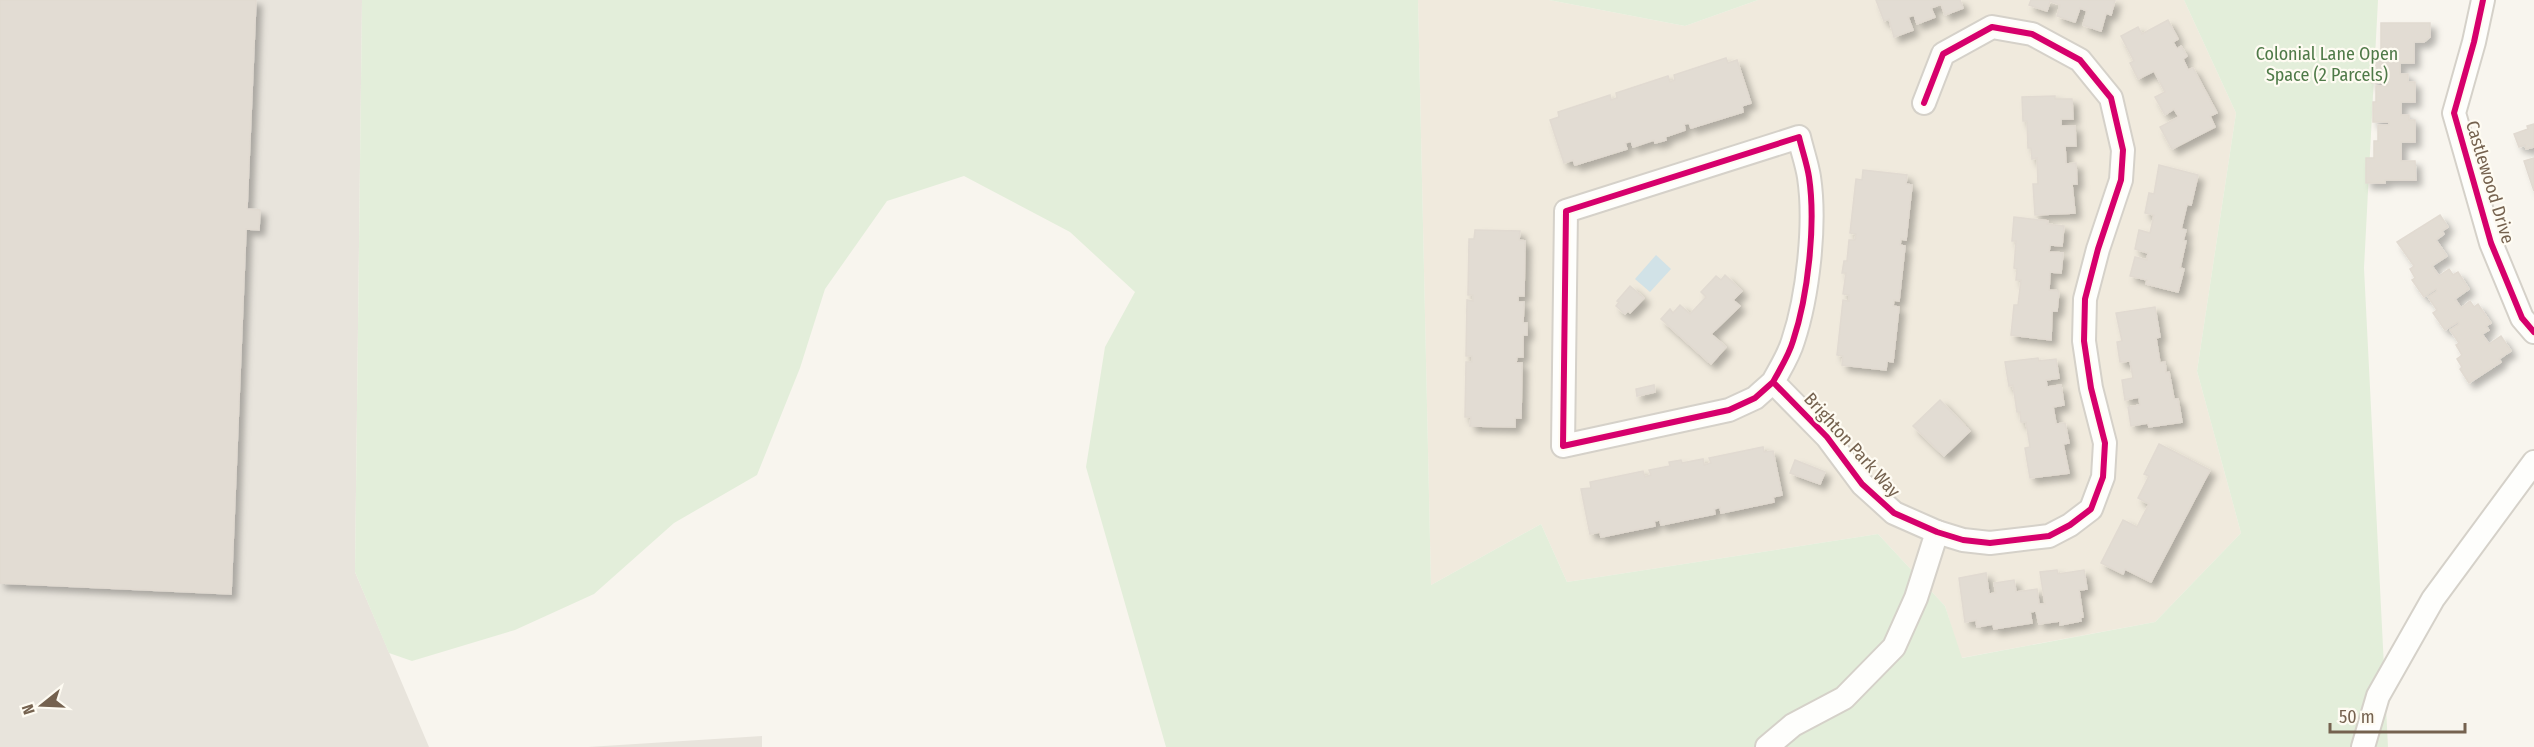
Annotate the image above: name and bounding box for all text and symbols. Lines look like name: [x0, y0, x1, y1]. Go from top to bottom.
park label: Colonial Lane Open Space (2 Parcels): [2256, 43, 2398, 86]
street label: Castlewood Drive: [2461, 118, 2519, 246]
street label: Brighton Park Way: [1799, 388, 1905, 502]
north arrow: [12, 675, 72, 735]
scale bar: [2330, 696, 2465, 734]
text: N: [18, 702, 39, 717]
text: 50 m: [2339, 706, 2375, 728]

